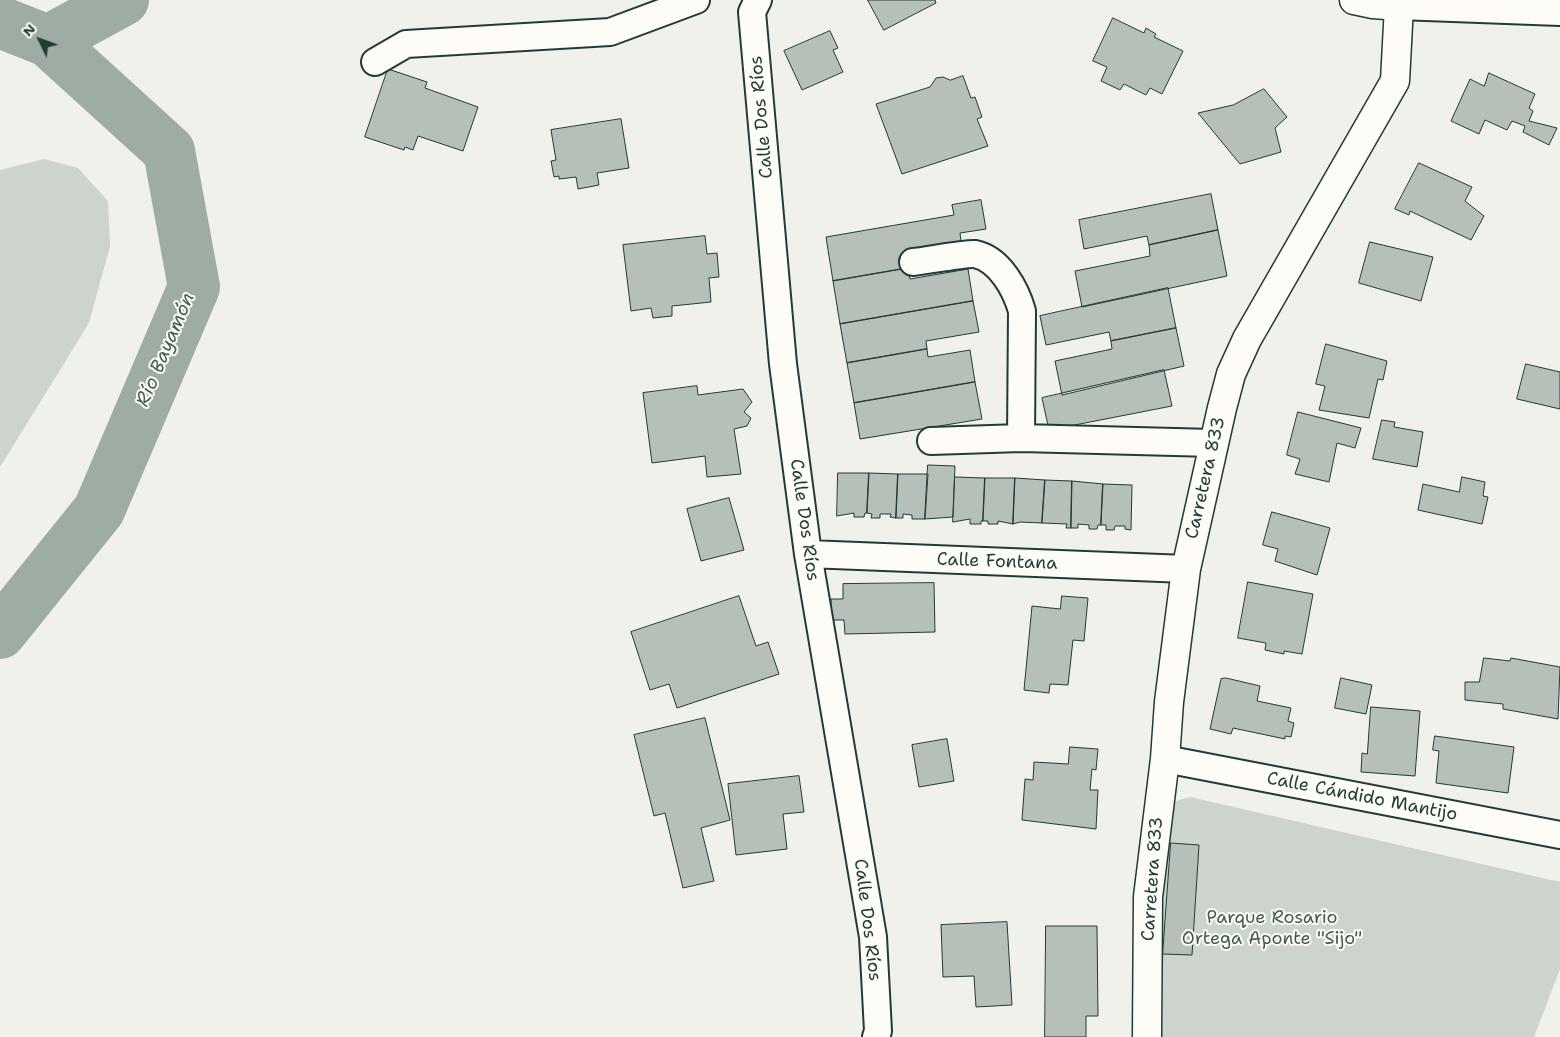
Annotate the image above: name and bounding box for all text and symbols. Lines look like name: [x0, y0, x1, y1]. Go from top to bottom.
north arrow: [15, 15, 65, 65]
text: N: [18, 20, 39, 40]
street label: Calle Dos Ríos: [746, 55, 778, 179]
water label: Río Bayamón: [132, 290, 200, 410]
street label: Carretera 833: [1181, 415, 1231, 541]
street label: Calle Dos Ríos: [785, 458, 823, 582]
street label: Calle Fontana: [936, 549, 1058, 575]
street label: Calle Cándido Mantijo: [1265, 768, 1459, 826]
street label: Carretera 833: [1138, 816, 1168, 942]
street label: Calle Dos Ríos: [849, 858, 885, 982]
park label: Parque Rosario Ortega Aponte "Sijo": [1182, 907, 1362, 950]

